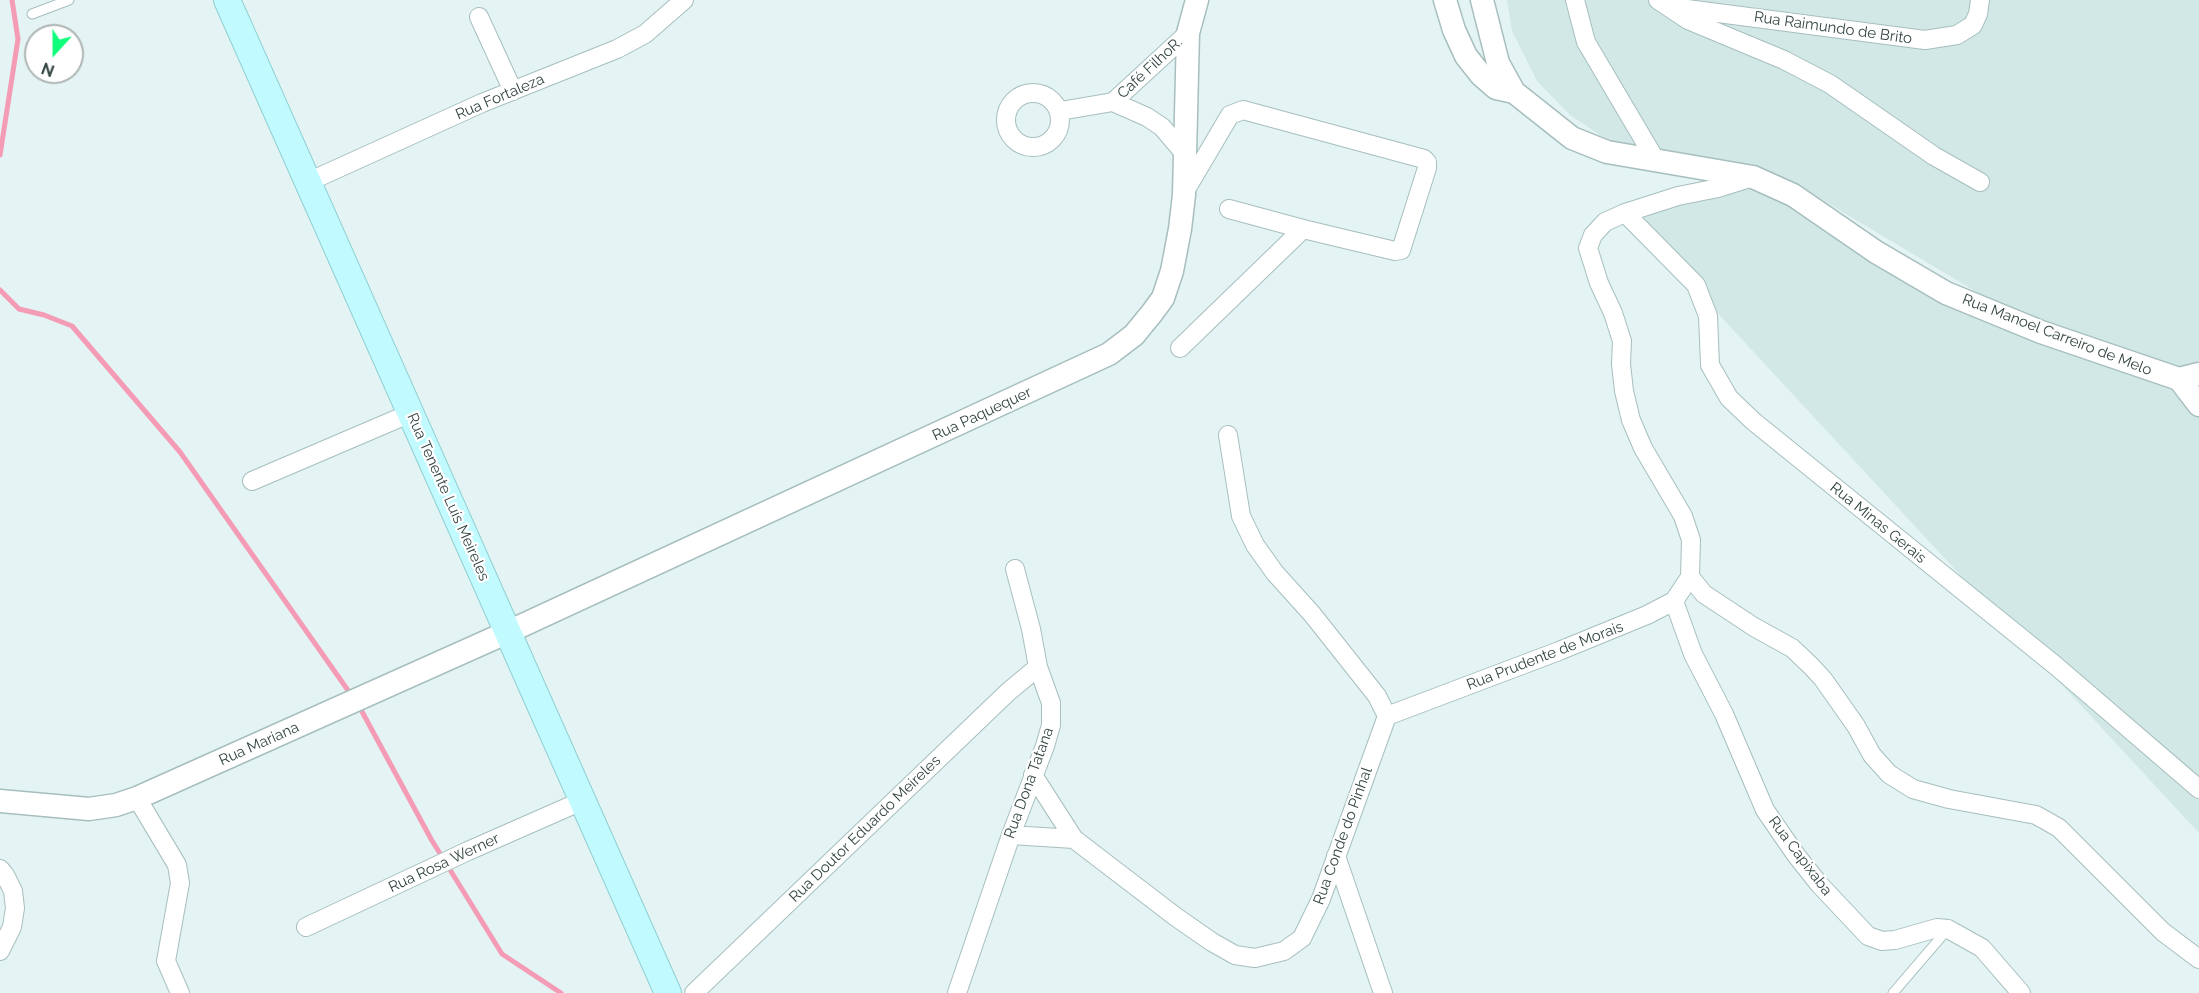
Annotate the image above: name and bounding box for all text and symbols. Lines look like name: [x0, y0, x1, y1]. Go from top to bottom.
street label: Rua Raimundo de Brito: [1753, 8, 1913, 48]
north arrow: [24, 24, 84, 84]
street label: Café FilhoR.: [1114, 33, 1186, 103]
text: N: [39, 58, 57, 80]
street label: Rua Fortaleza: [453, 70, 547, 124]
street label: Rua Manoel Carreiro de Melo: [1960, 290, 2154, 380]
street label: Rua Paquequer: [930, 383, 1034, 445]
street label: Rua Tenente Luís Meireles: [403, 410, 493, 584]
street label: Rua Minas Gerais: [1826, 479, 1930, 567]
street label: Rua Prudente de Morais: [1464, 618, 1626, 694]
street label: Rua Mariana: [216, 718, 302, 770]
street label: Rua Dona Tatana: [1001, 725, 1057, 841]
street label: Rua Doutor Eduardo Meireles: [786, 752, 944, 906]
street label: Rua Conde do Pinhal: [1310, 765, 1376, 907]
street label: Rua Capixaba: [1764, 813, 1836, 899]
street label: Rua Rosa Werner: [386, 830, 502, 896]

